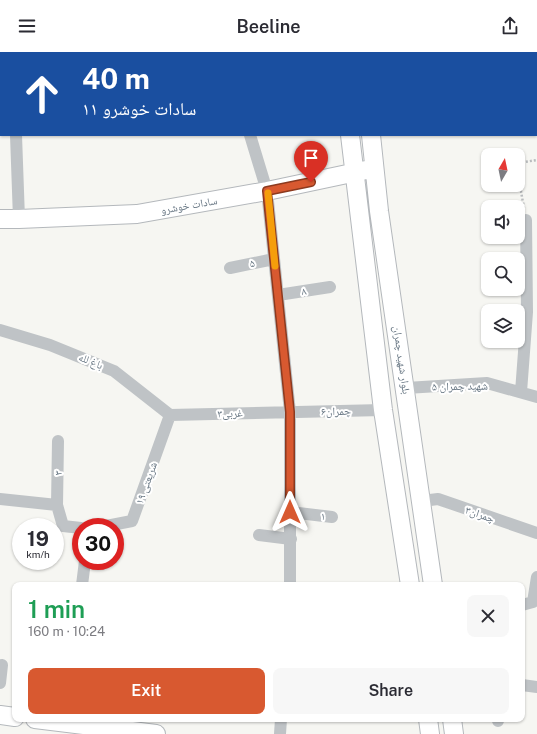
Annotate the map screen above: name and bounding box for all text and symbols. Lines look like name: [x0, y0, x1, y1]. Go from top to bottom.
icon: menu: [16, 15, 38, 37]
icon: share: [499, 15, 521, 37]
text: Beeline: [236, 16, 301, 37]
text: 40 m: [82, 62, 150, 95]
icon: ahead: [16, 68, 68, 120]
text: سادات خوشرو ۱۱: [82, 98, 196, 119]
pin: [294, 141, 328, 182]
icon: arrive: [300, 147, 322, 169]
north arrow: [481, 148, 525, 192]
map controls: [481, 148, 525, 348]
street label: سادات خوشرو: [160, 194, 218, 216]
button: sound: [481, 200, 525, 244]
button: search: [481, 252, 525, 296]
street label: ۵: [248, 257, 256, 269]
street label: ۸: [301, 285, 307, 297]
button: layers: [481, 304, 525, 348]
street label: بلوار شهید چمران: [390, 325, 413, 395]
street label: باغ لله: [77, 351, 105, 372]
street label: شهید چمران ۵: [432, 380, 488, 393]
street label: چمران۶: [321, 405, 351, 418]
street label: غربی۳: [217, 407, 243, 420]
street label: شریعتی ۱۹: [133, 460, 160, 506]
street label: ۳: [52, 470, 64, 476]
position arrow: [269, 491, 311, 533]
street label: چمران۳: [464, 503, 496, 526]
street label: ۱: [320, 510, 326, 522]
speed limit sign: 30: [72, 518, 124, 570]
text: 19: [27, 527, 49, 551]
text: km/h: [26, 548, 50, 560]
text: 1 min: [28, 595, 85, 623]
button: close: [467, 595, 509, 637]
text: 160 m · 10:24: [28, 624, 105, 639]
button: Exit: [28, 668, 265, 714]
button: Share: [273, 668, 509, 714]

